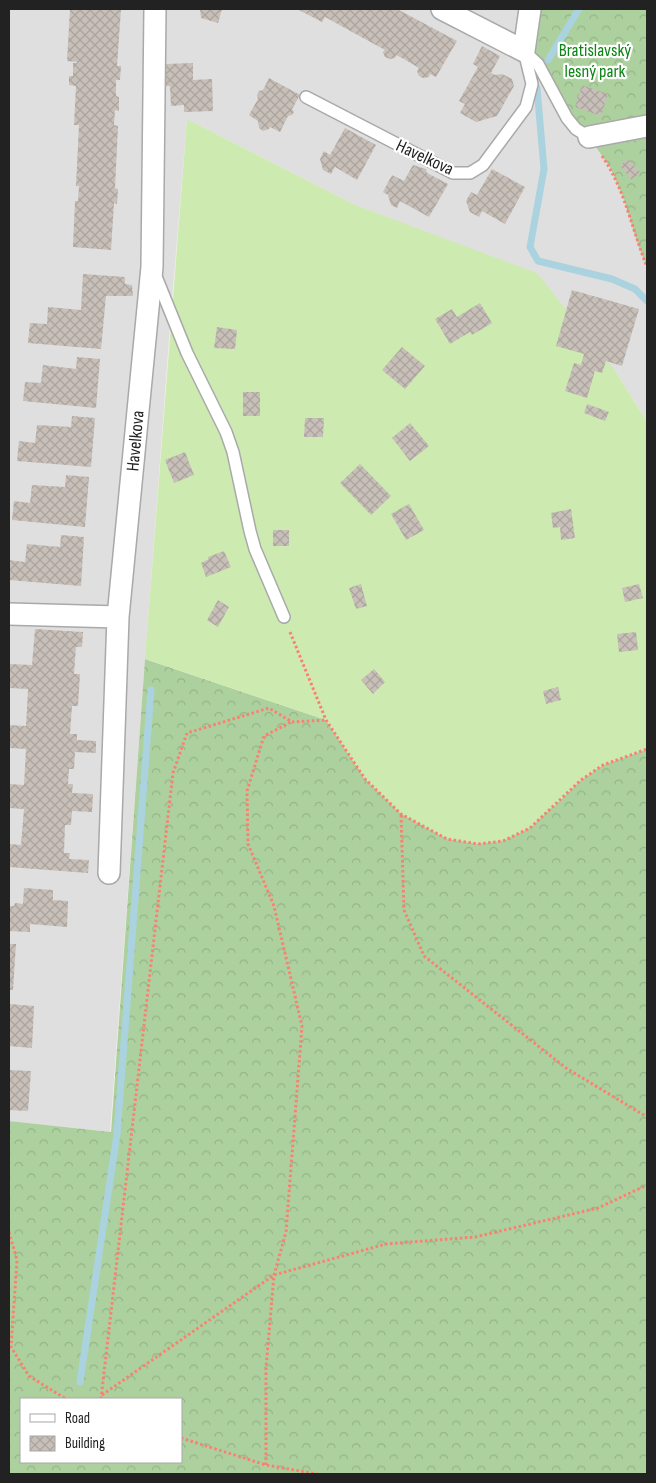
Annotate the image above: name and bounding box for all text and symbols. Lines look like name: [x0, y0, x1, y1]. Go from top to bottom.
park label: Bratislavský lesný park: [559, 40, 631, 82]
street label: Havelkova: [393, 135, 457, 180]
street label: Havelkova: [122, 410, 149, 472]
legend: [20, 1398, 182, 1463]
text: Road: [65, 1409, 90, 1428]
text: Building: [65, 1434, 105, 1453]

